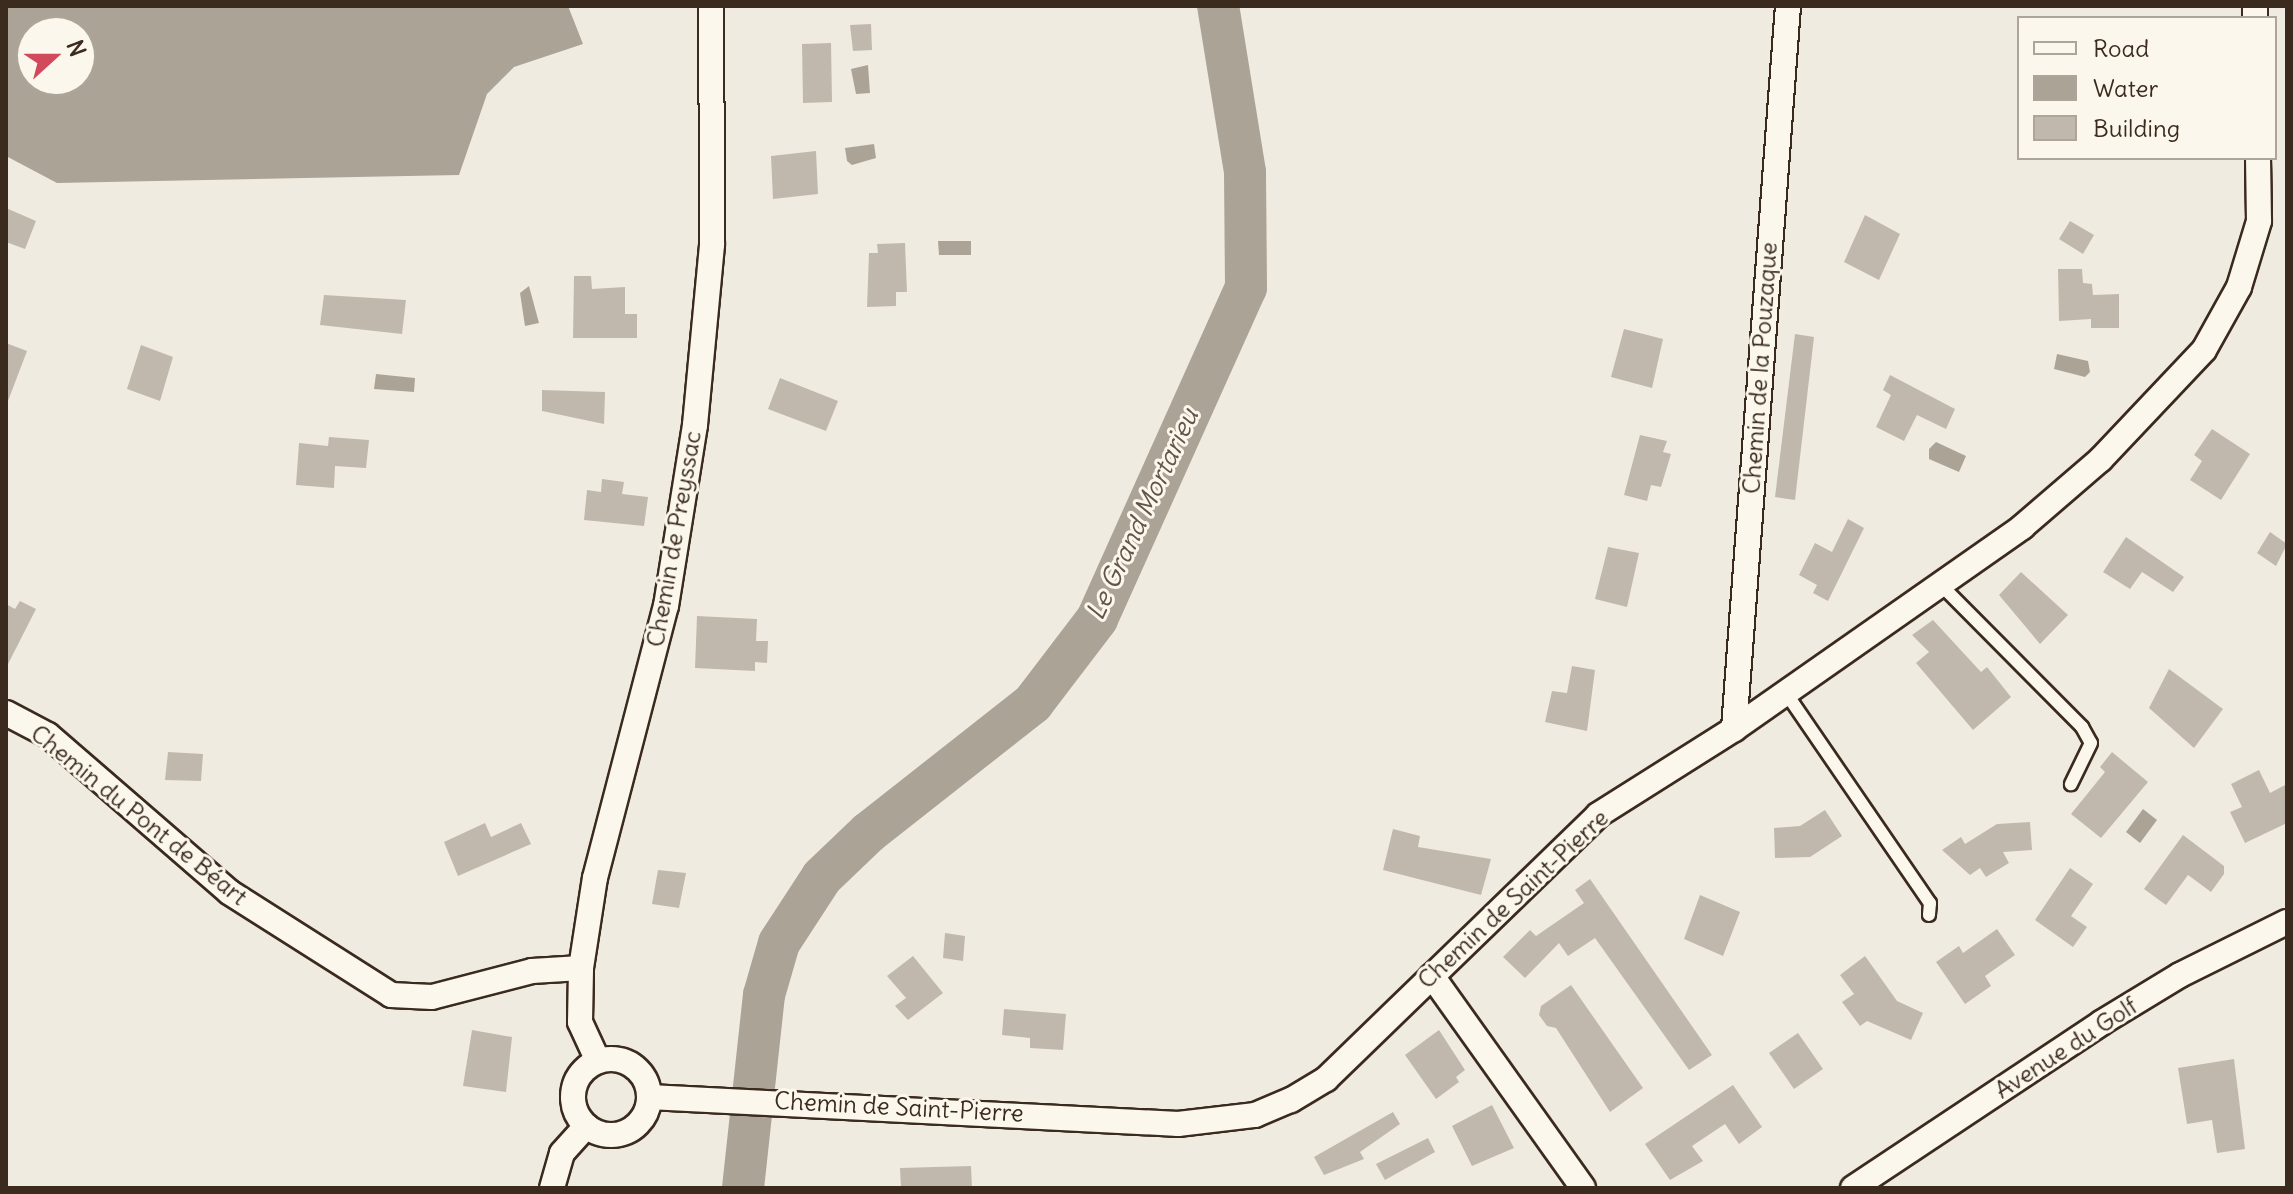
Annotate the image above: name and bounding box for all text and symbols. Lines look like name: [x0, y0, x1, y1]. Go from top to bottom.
north arrow: [16, 16, 96, 96]
legend: [2017, 16, 2277, 160]
text: Road: [2093, 33, 2149, 63]
text: N: [61, 36, 92, 60]
text: Water: [2093, 73, 2158, 103]
text: Building: [2093, 113, 2180, 143]
street label: Chemin de la Pouzaque: [1737, 241, 1783, 495]
water label: Le Grand Mortarieu: [1079, 403, 1205, 625]
street label: Chemin de Preyssac: [641, 429, 707, 649]
street label: Chemin du Pont de Béart: [25, 719, 253, 911]
street label: Chemin de Saint-Pierre: [1412, 803, 1614, 995]
street label: Avenue du Golf: [1989, 991, 2143, 1105]
street label: Chemin de Saint-Pierre: [774, 1086, 1024, 1128]

